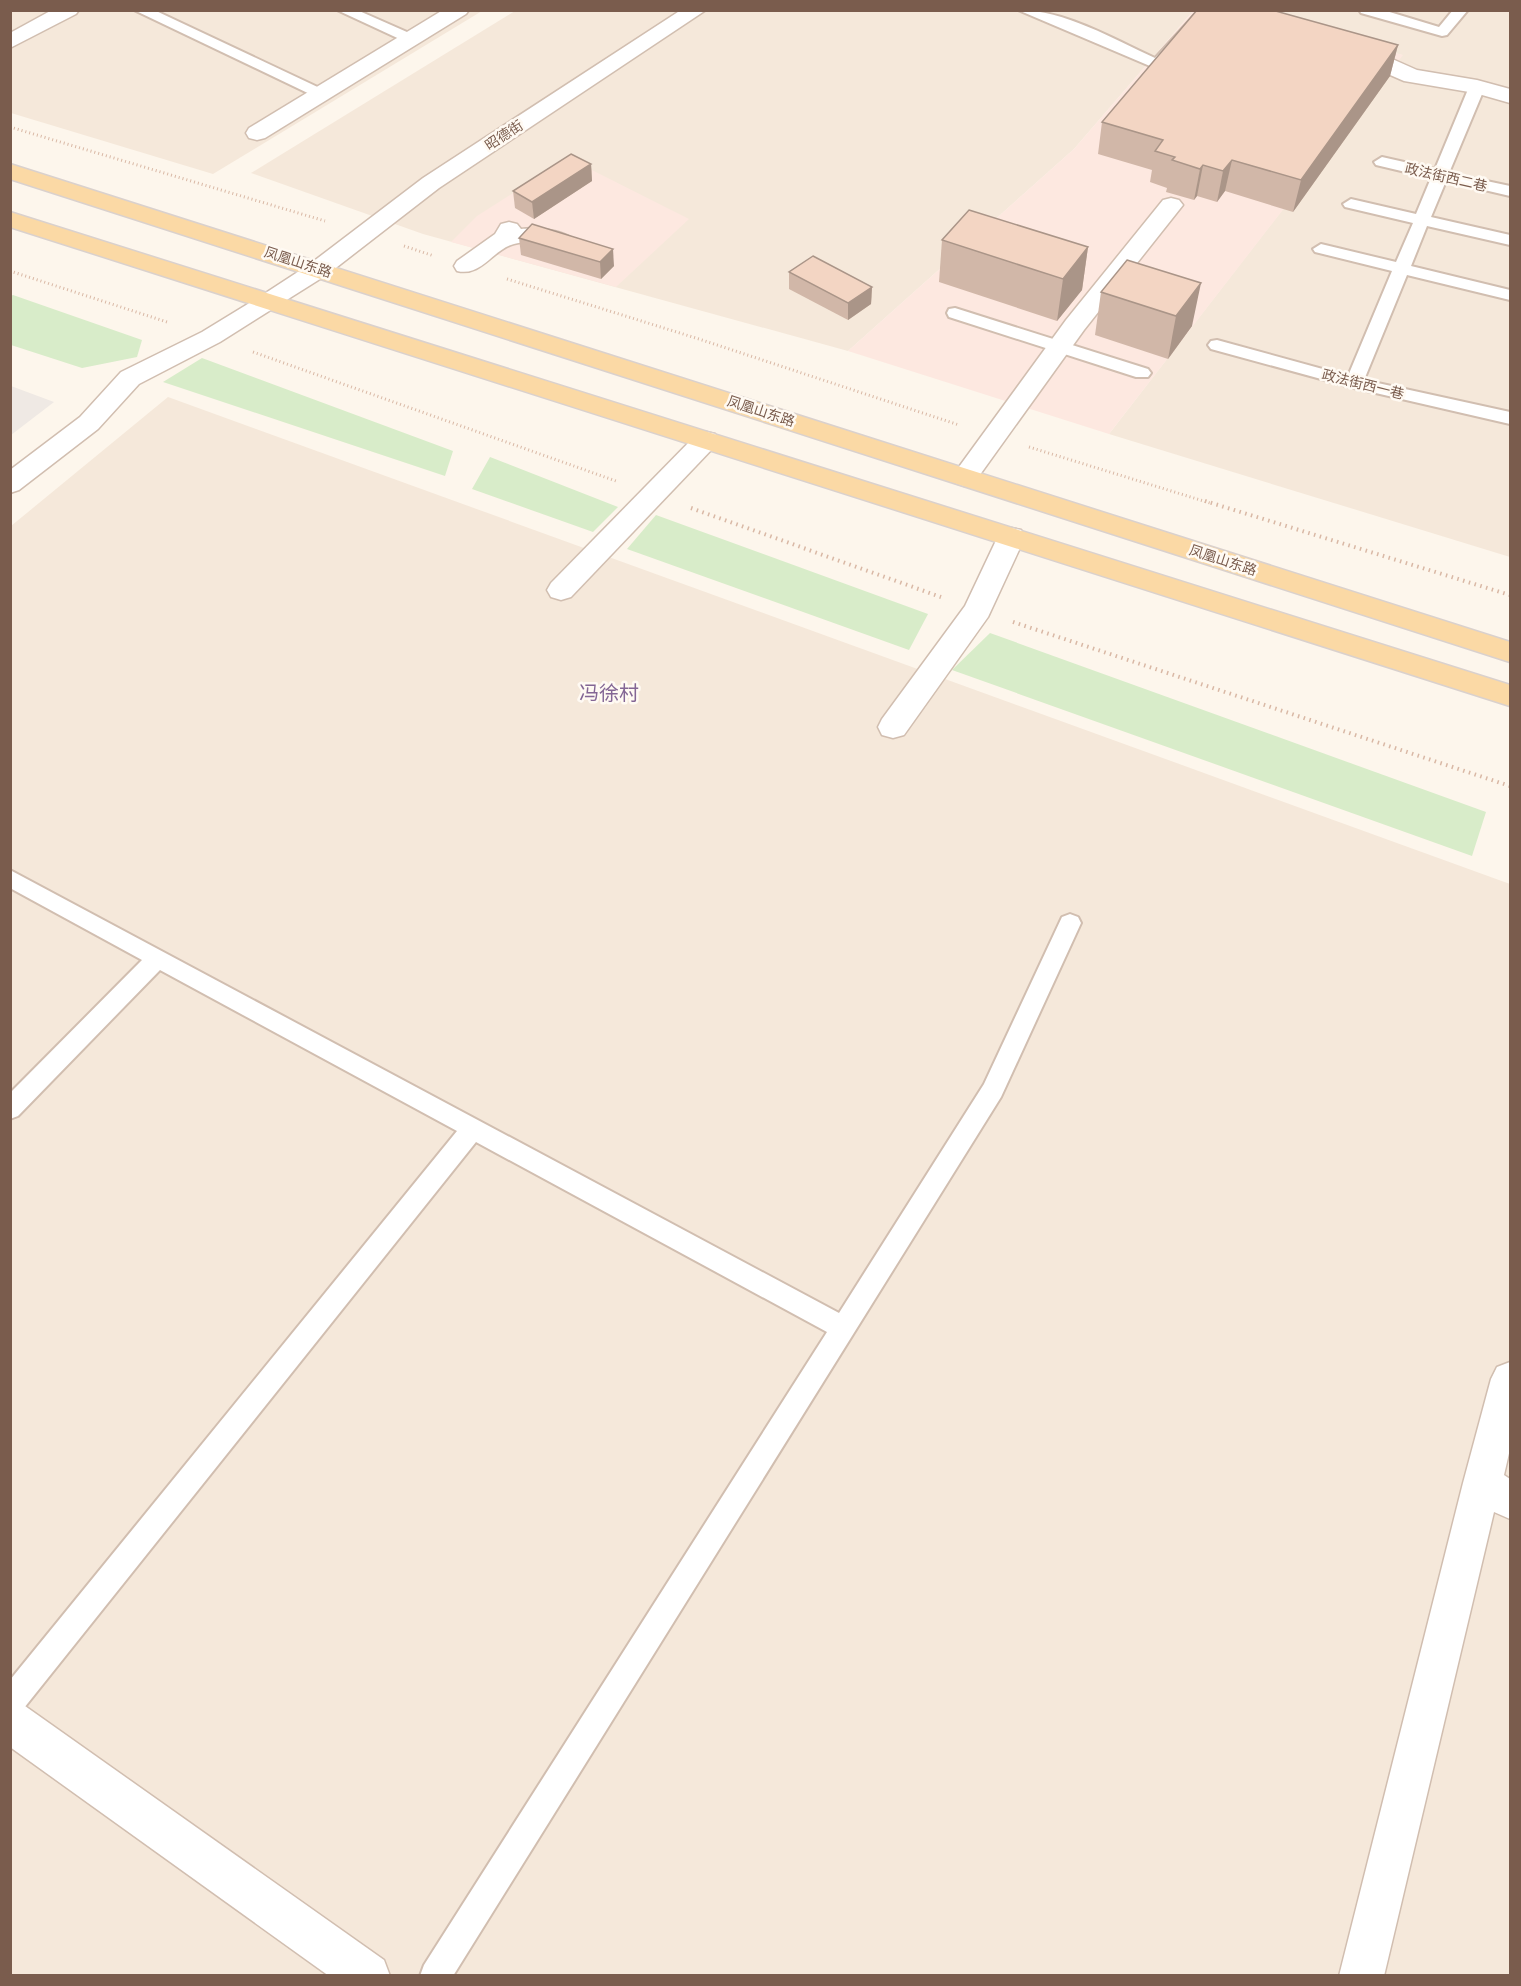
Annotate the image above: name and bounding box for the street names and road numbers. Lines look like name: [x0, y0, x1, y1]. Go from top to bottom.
street label: 昭德街: [481, 116, 527, 155]
street label: 政法街西二巷: [1403, 159, 1489, 196]
street label: 凤凰山东路: [262, 243, 334, 282]
street label: 政法街西一巷: [1320, 365, 1406, 404]
street label: 凤凰山东路: [725, 392, 797, 431]
street label: 凤凰山东路: [1187, 541, 1259, 580]

